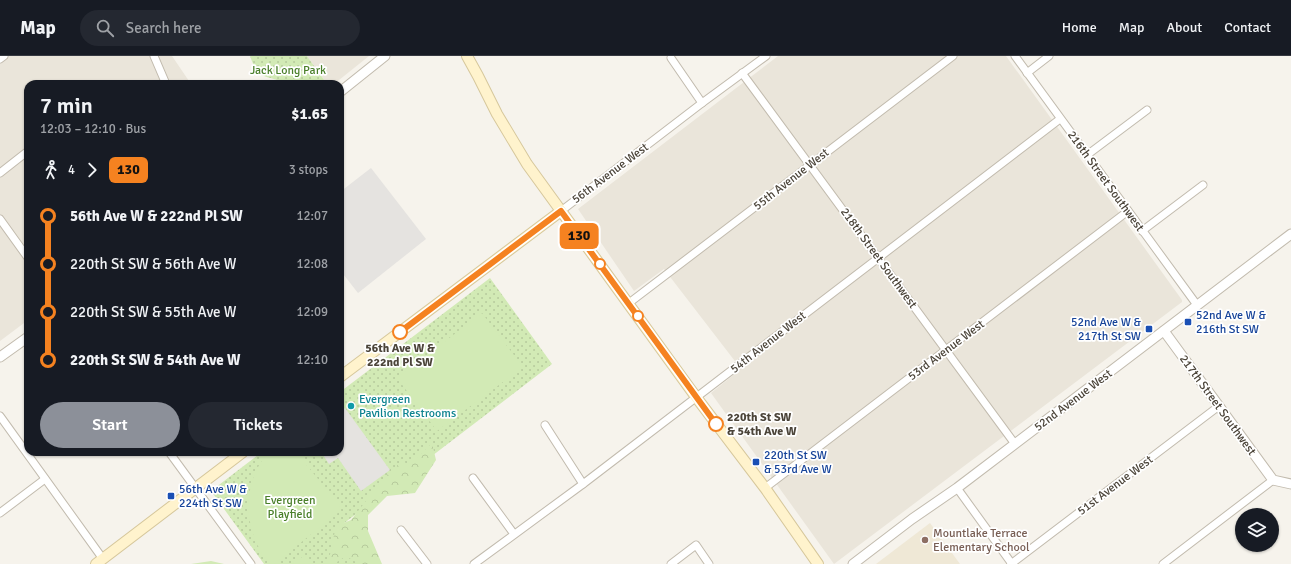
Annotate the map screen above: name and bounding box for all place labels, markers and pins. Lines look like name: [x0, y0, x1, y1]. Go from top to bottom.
unlabelled marker: [594, 258, 606, 270]
place label: 52nd Ave W & 216th St SW: [1196, 308, 1266, 337]
unlabelled marker: [632, 310, 644, 322]
place label: 52nd Ave W & 217th St SW: [1071, 315, 1142, 344]
marker: 52nd Ave W & 216th St SW: [1183, 317, 1193, 327]
marker: 56th Ave W & 222nd Pl SW: [392, 324, 408, 340]
marker: 52nd Ave W & 217th St SW: [1144, 324, 1154, 334]
place label: 56th Ave W & 222nd Pl SW: [365, 341, 435, 370]
place label: Evergreen Pavilion Restrooms: [359, 392, 456, 421]
marker: Evergreen Pavilion Restrooms: [346, 401, 356, 411]
place label: 220th St SW & 54th Ave W: [727, 410, 797, 439]
marker: 220th St SW & 54th Ave W: [708, 416, 724, 432]
place label: 220th St SW & 53rd Ave W: [764, 448, 832, 477]
marker: 220th St SW & 53rd Ave W: [751, 457, 761, 467]
place label: 56th Ave W & 224th St SW: [179, 482, 247, 511]
marker: 56th Ave W & 224th St SW: [166, 491, 176, 501]
place label: Mountlake Terrace Elementary School: [933, 526, 1030, 555]
marker: Mountlake Terrace Elementary School: [920, 535, 930, 545]

